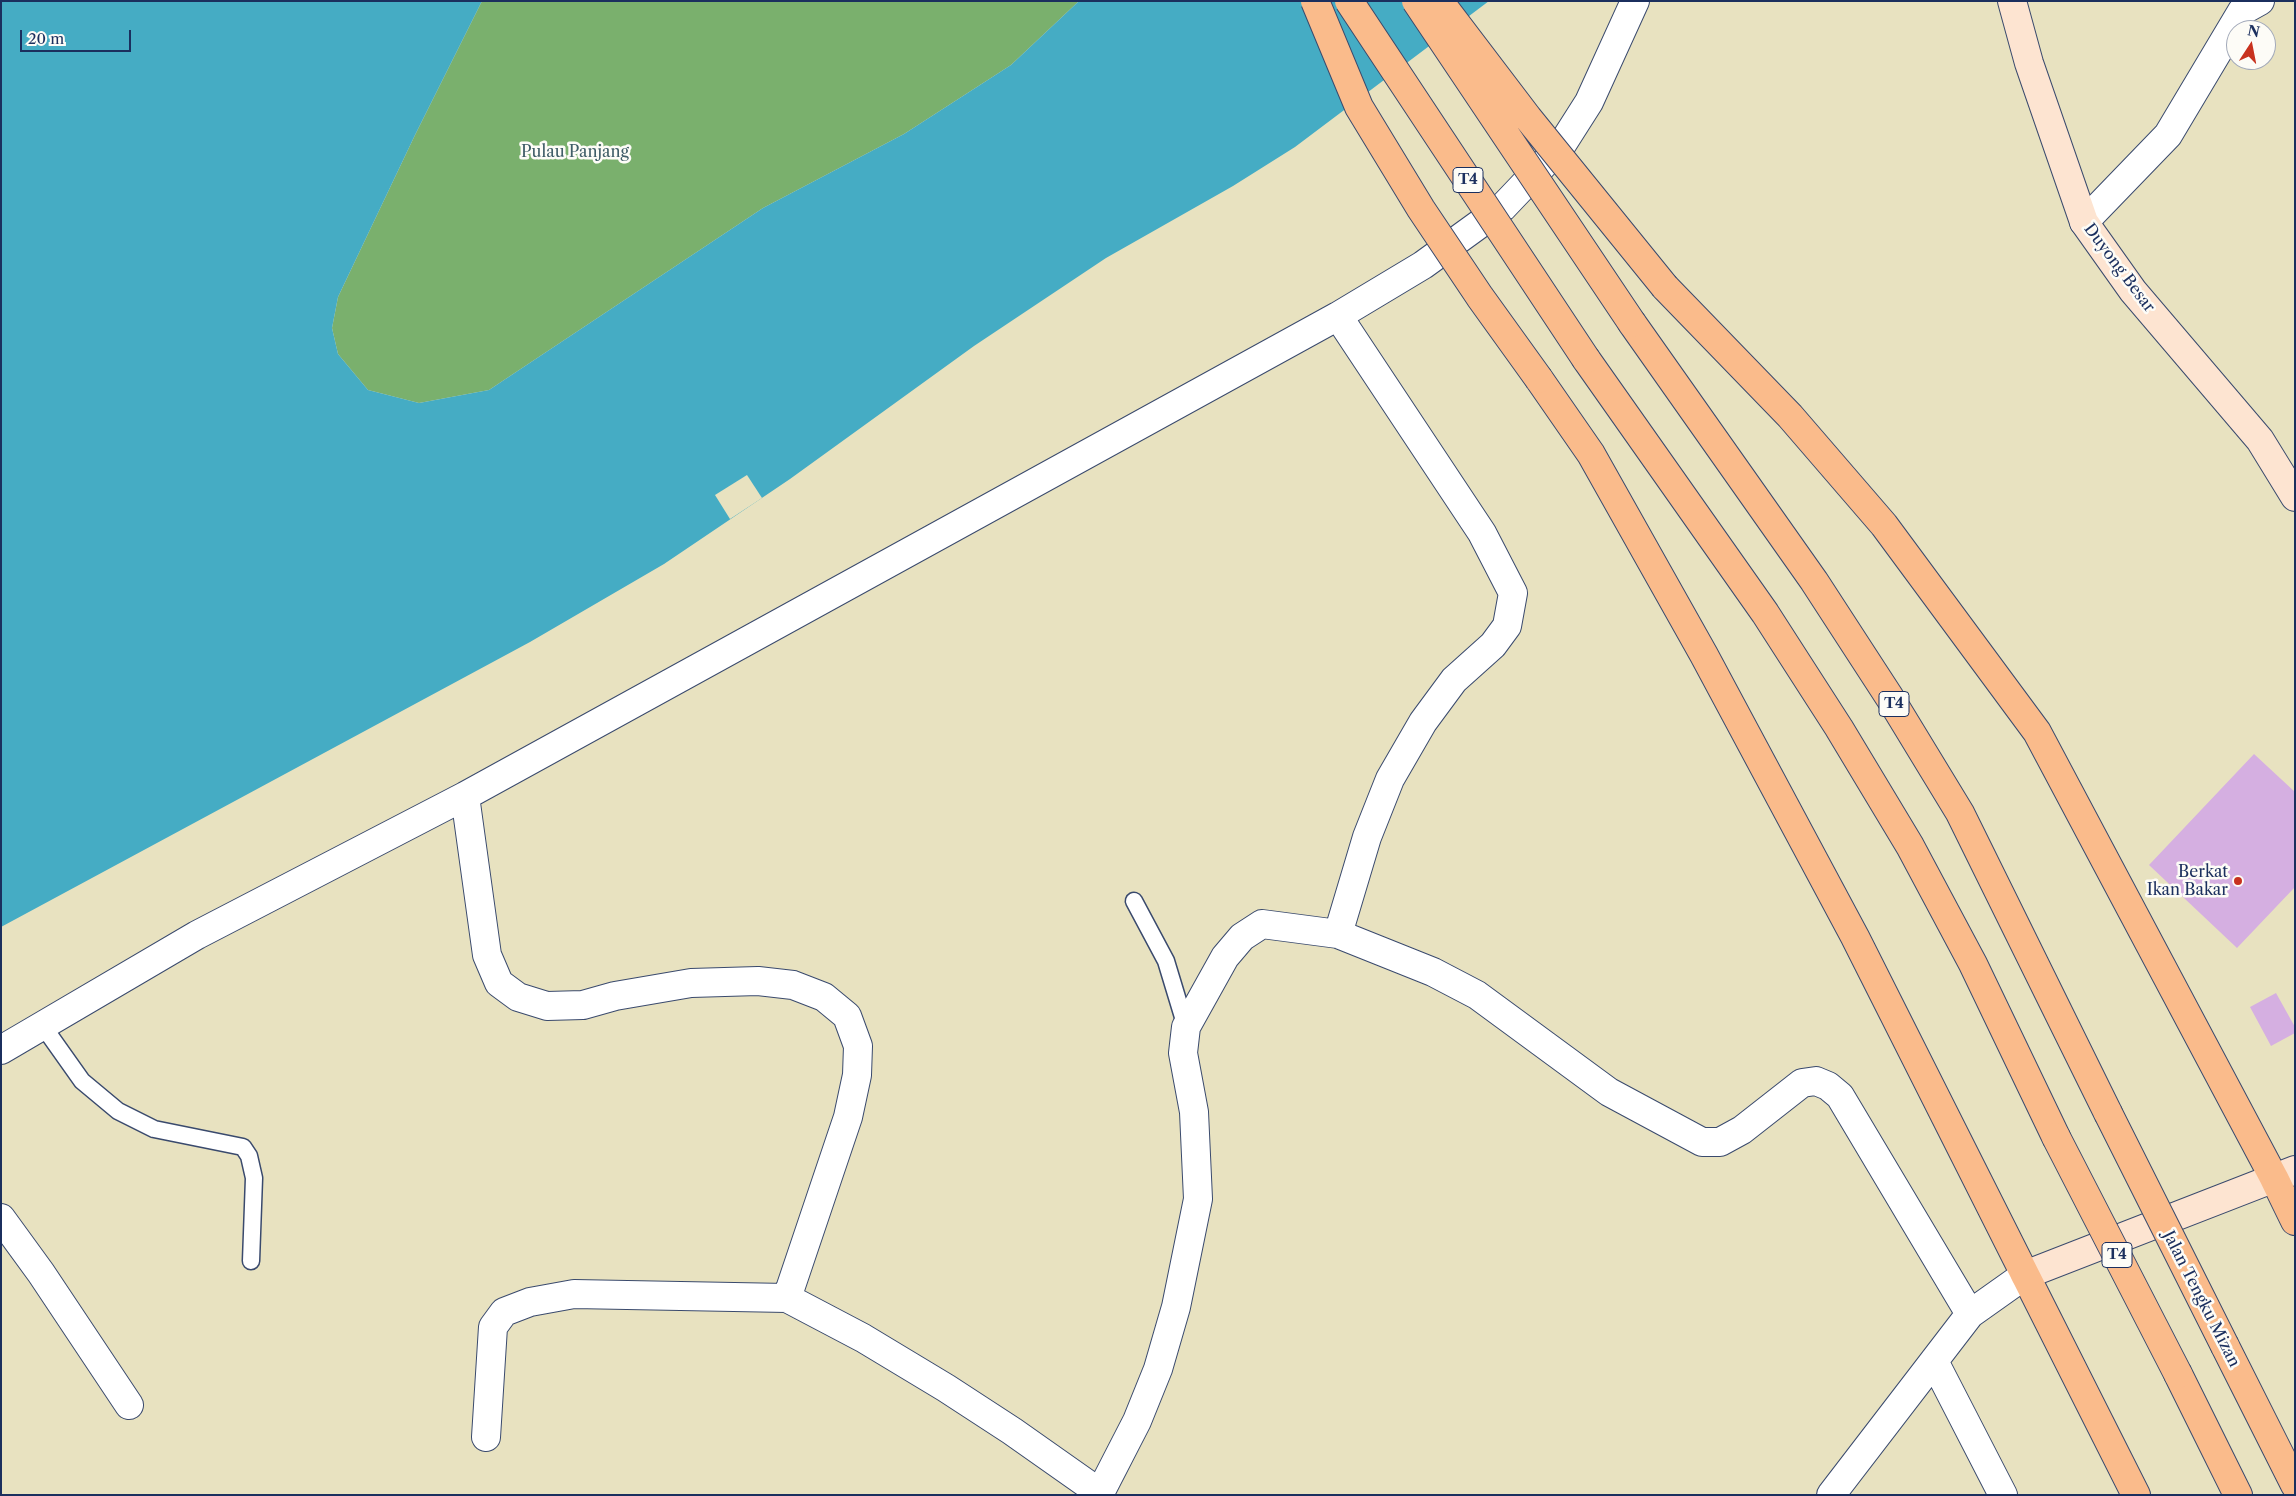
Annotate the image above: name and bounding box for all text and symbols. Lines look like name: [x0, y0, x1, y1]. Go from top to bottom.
scale bar: [22, 20, 134, 52]
north arrow: [2226, 20, 2276, 70]
text: N: [2246, 21, 2261, 41]
text: 20 m: [28, 29, 64, 48]
park label: Pulau Panjang: [521, 142, 629, 162]
road number: T4: [1453, 168, 1483, 192]
street label: Duyong Besar: [2079, 220, 2159, 316]
road number: T4: [1879, 692, 1909, 716]
place label: Berkat Ikan Bakar: [2147, 862, 2228, 900]
marker: Berkat Ikan Bakar: [2232, 875, 2244, 887]
street label: Jalan Tengku Mizan: [2158, 1228, 2244, 1370]
road number: T4: [2102, 1242, 2132, 1268]

